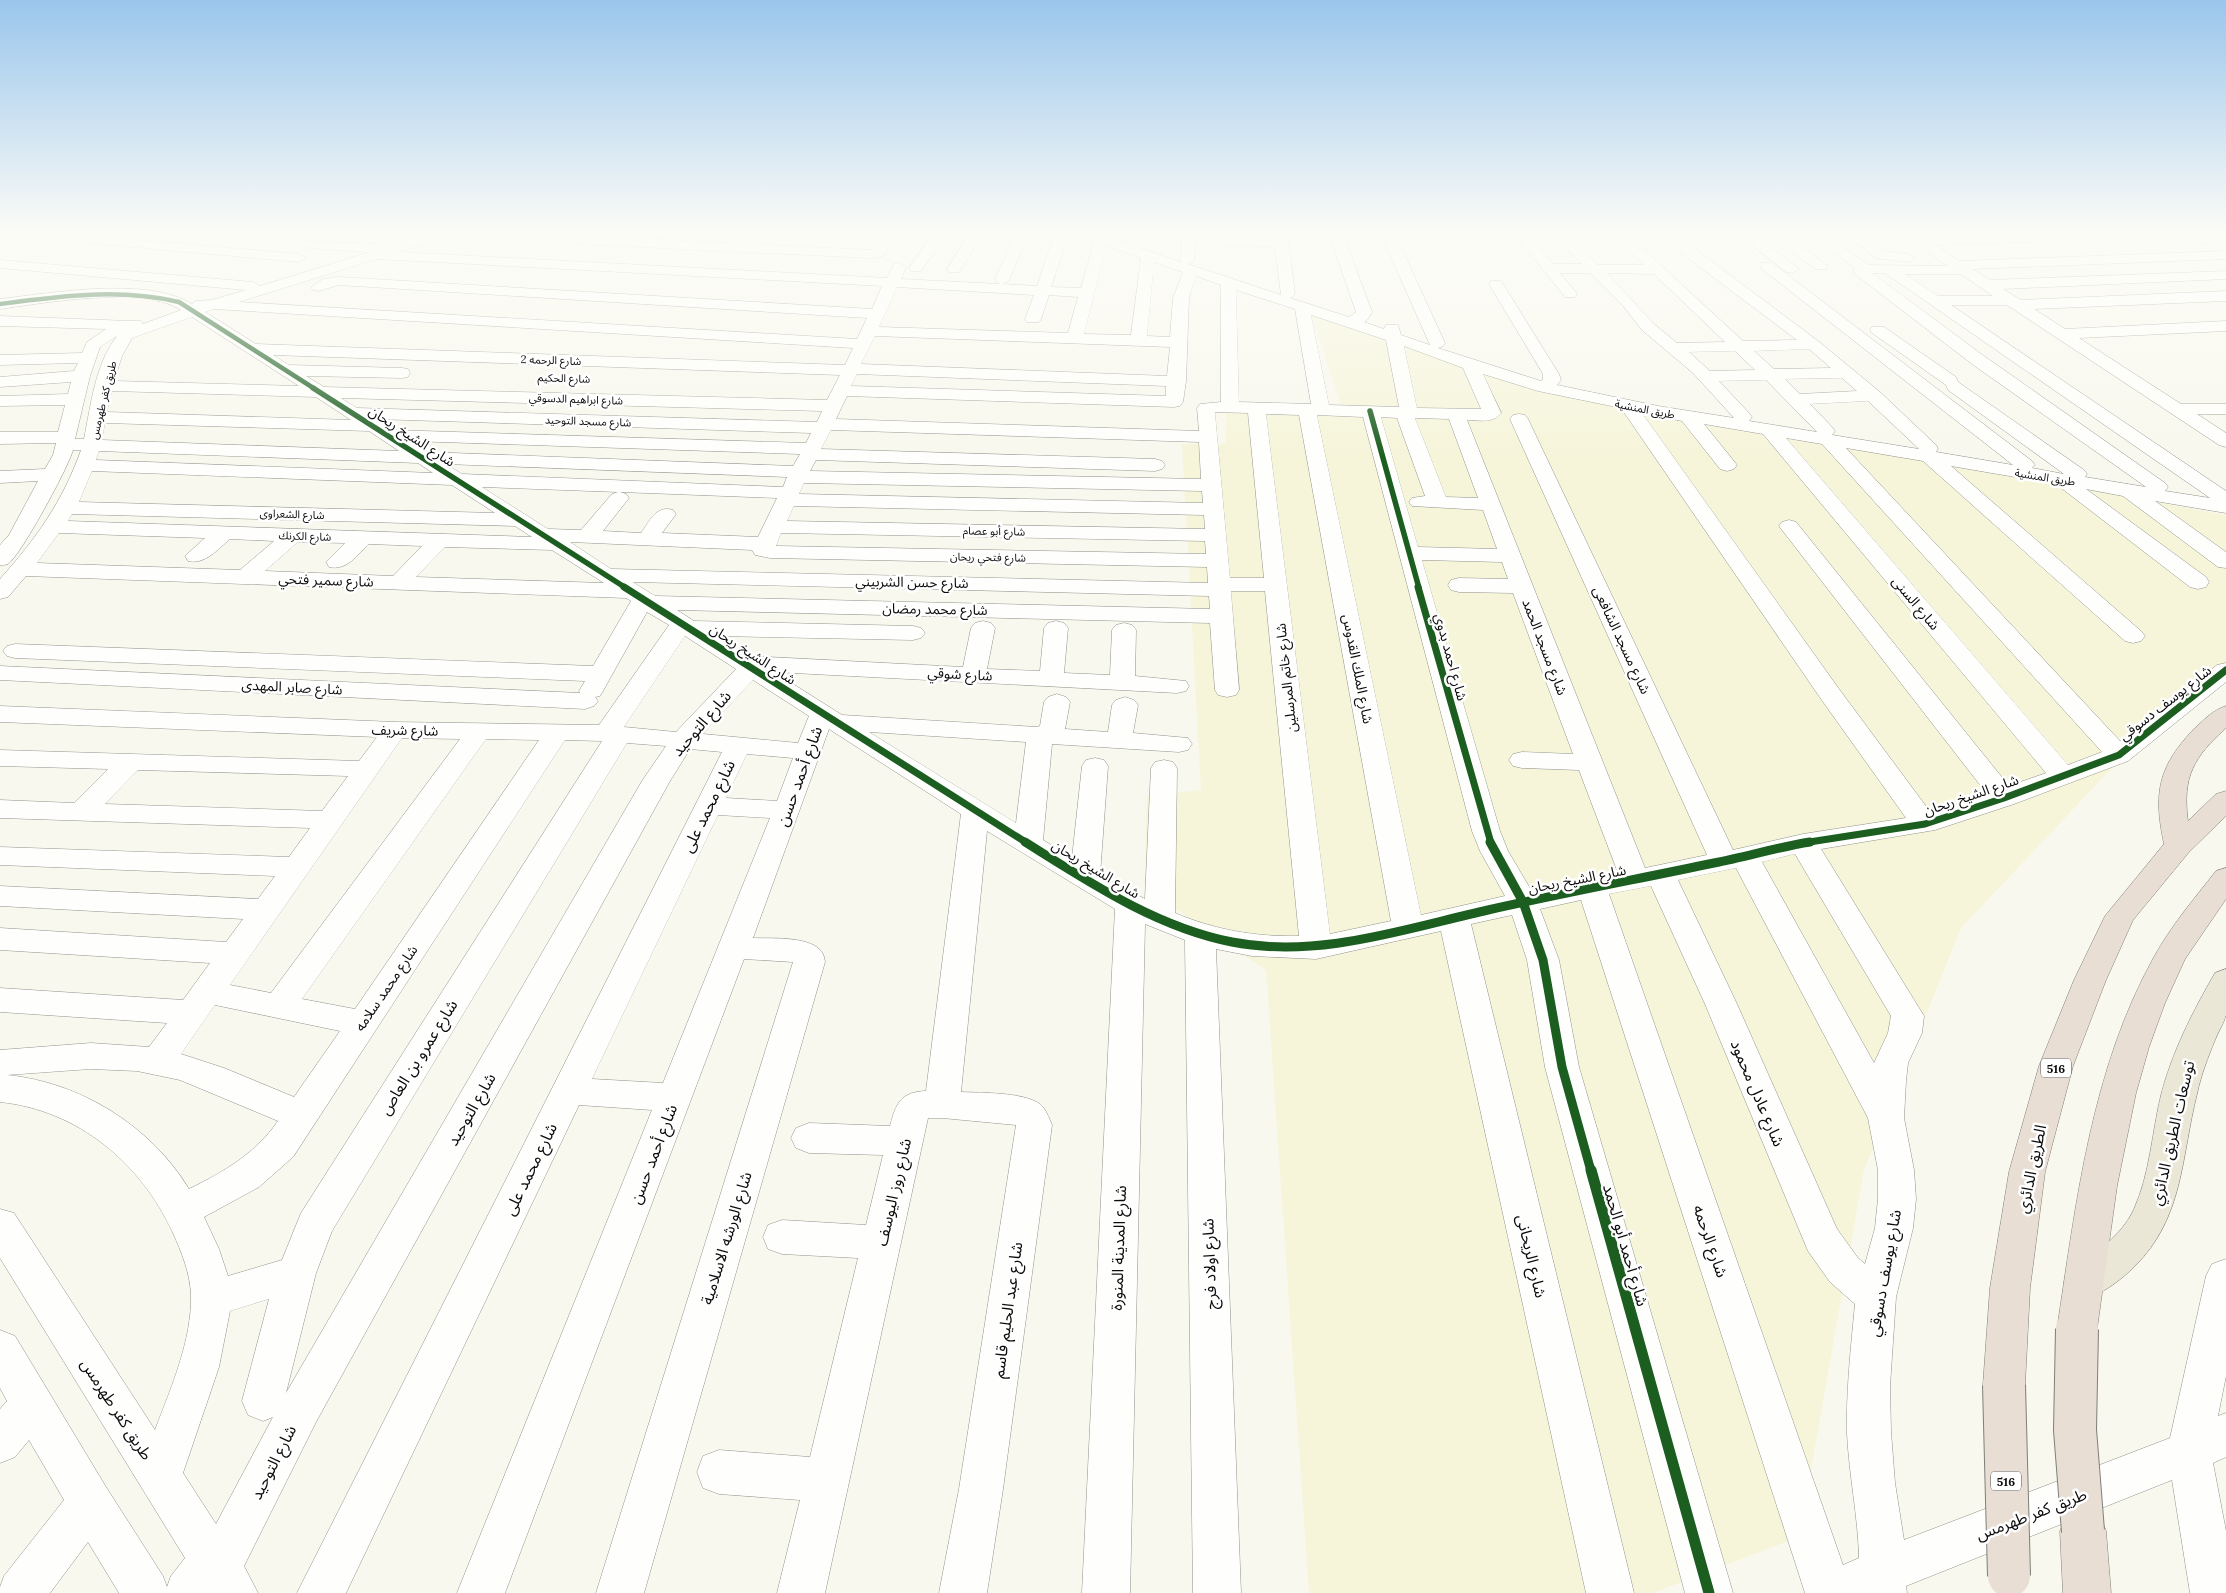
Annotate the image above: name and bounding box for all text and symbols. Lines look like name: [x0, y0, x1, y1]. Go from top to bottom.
street label: شارع الرحمه 2: [520, 352, 582, 369]
street label: طريق كفر طهرمس: [86, 359, 120, 441]
street label: شارع الحكيم: [537, 370, 591, 388]
street label: شارع ابراهيم الدسوقي: [529, 390, 624, 410]
street label: طريق المنشية: [1614, 396, 1676, 422]
street label: شارع الشيخ ريحان: [364, 401, 459, 472]
street label: شارع مسجد التوحيد: [545, 412, 632, 431]
street label: طريق المنشية: [2014, 465, 2076, 489]
street label: شارع الشعراوى: [259, 506, 325, 523]
street label: شارع أبو عصام: [963, 523, 1026, 540]
street label: شارع الكرنك: [278, 528, 332, 545]
street label: شارع فتحي ريحان: [950, 549, 1027, 567]
street label: شارع سمير فتحي: [278, 569, 374, 593]
street label: شارع حسن الشربيني: [855, 572, 969, 594]
street label: شارع السنى: [1887, 572, 1944, 635]
street label: شارع مسجد الشافعى: [1587, 583, 1655, 698]
street label: شارع مسجد الحمد: [1517, 596, 1572, 698]
street label: شارع محمد رمضان: [882, 599, 988, 621]
street label: شارع احمد بدوي: [1429, 611, 1471, 703]
street label: شارع الملك القدوس: [1337, 613, 1377, 726]
street label: شارع الشيخ ريحان: [705, 619, 800, 690]
street label: شارع خاتم المرسلين: [1271, 622, 1303, 734]
street label: شارع يوسف دسوقي: [2115, 661, 2216, 747]
street label: شارع شوقي: [927, 663, 993, 687]
street label: شارع صابر المهدى: [241, 675, 343, 701]
street label: شارع التوحيد: [667, 686, 737, 762]
street label: شارع شريف: [371, 720, 438, 742]
street label: شارع أحمد حسن: [772, 723, 829, 830]
street label: شارع محمد على: [677, 756, 742, 857]
street label: شارع الشيخ ريحان: [1921, 770, 2022, 822]
street label: شارع الشيخ ريحان: [1048, 836, 1143, 904]
street label: شارع الشيخ ريحان: [1527, 861, 1628, 899]
street label: شارع محمد سلامه: [351, 942, 423, 1036]
street label: شارع عمرو بن العاص: [374, 996, 464, 1120]
street label: شارع عادل محمود: [1724, 1037, 1789, 1151]
road number: 516: [2041, 1058, 2071, 1078]
street label: توسعات الطريق الدائري: [2146, 1058, 2201, 1208]
street label: شارع التوحيد: [442, 1069, 502, 1150]
street label: شارع أحمد حسن: [625, 1101, 684, 1208]
street label: شارع محمد على: [499, 1119, 564, 1220]
street label: الطريق الدائري: [2012, 1123, 2053, 1216]
street label: شارع روز اليوسف: [871, 1136, 918, 1249]
street label: شارع الورشه الاسلامية: [696, 1169, 759, 1308]
street label: شارع أحمد أبو الحمد: [1596, 1182, 1653, 1309]
street label: شارع المدينة المنورة: [1106, 1185, 1133, 1311]
street label: شارع الرحمه: [1686, 1202, 1733, 1281]
street label: شارع يوسف دسوقي: [1863, 1208, 1908, 1339]
street label: شارع الريحانى: [1510, 1212, 1551, 1300]
street label: شارع اولاد فرج: [1197, 1218, 1224, 1310]
street label: شارع عبد الحليم قاسم: [988, 1241, 1029, 1380]
street label: طريق كفر طهرمس: [76, 1354, 157, 1464]
street label: شارع التوحيد: [246, 1421, 303, 1504]
road number: 516: [1991, 1472, 2021, 1490]
street label: طريق كفر طهرمس: [1973, 1484, 2090, 1545]

